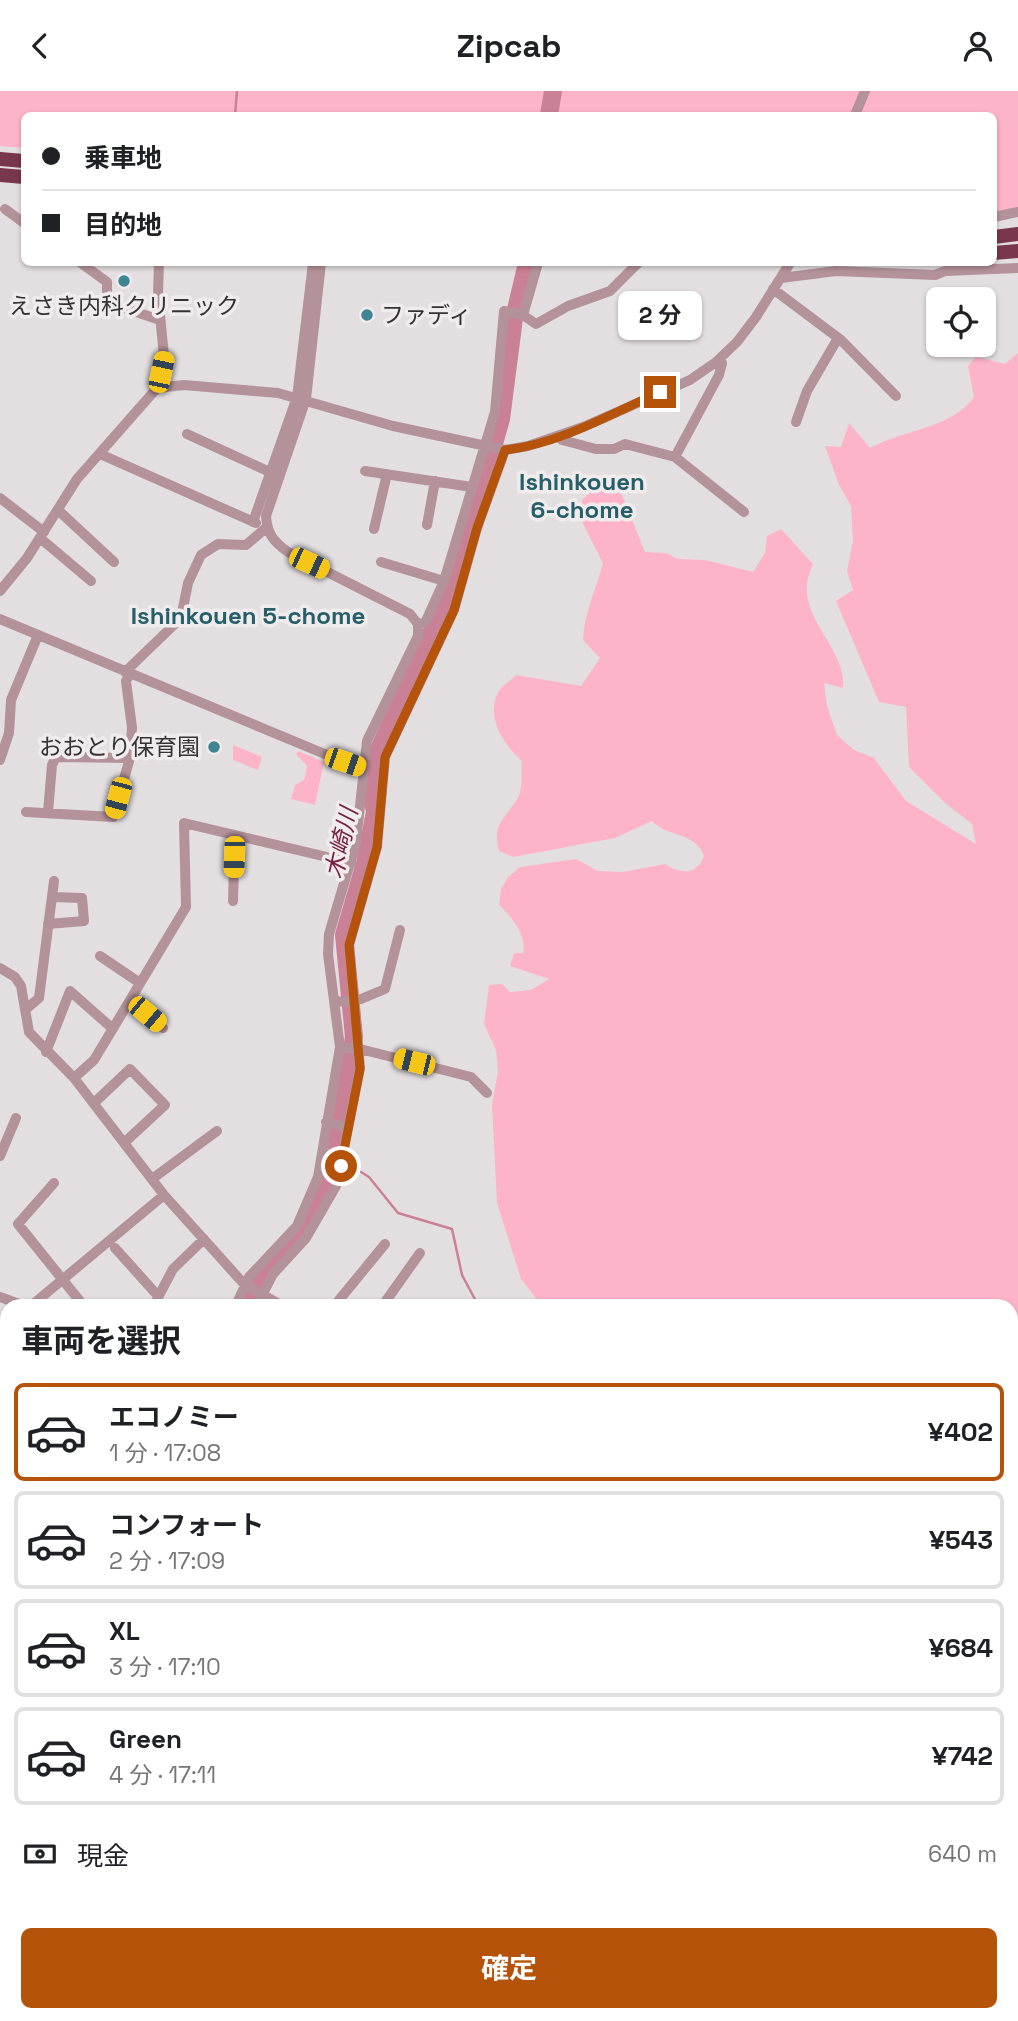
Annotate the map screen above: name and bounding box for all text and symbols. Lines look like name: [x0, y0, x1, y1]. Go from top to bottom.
text: Zipcab: [456, 26, 562, 66]
icon: back: [21, 27, 59, 65]
icon: person: [959, 27, 997, 65]
text: 乗車地: [84, 141, 162, 175]
text: 目的地: [84, 208, 162, 242]
marker: えさき内科クリニック: [116, 273, 132, 289]
map controls: [926, 287, 996, 357]
button: locate: [926, 287, 996, 357]
place label: えさき内科クリニック: [9, 291, 239, 321]
callout: 2 分: [618, 291, 702, 339]
place label: ファディ: [381, 300, 471, 330]
text: 2 分: [639, 300, 681, 330]
marker: ファディ: [359, 307, 375, 323]
car: [147, 349, 176, 395]
route end: [644, 376, 676, 408]
district label: Ishinkouen 6-chome: [519, 466, 645, 525]
car: [286, 545, 333, 581]
district label: Ishinkouen 5-chome: [131, 600, 365, 631]
place label: おおとり保育園: [39, 732, 200, 762]
marker: おおとり保育園: [206, 739, 222, 755]
car: [322, 745, 369, 779]
car: [103, 775, 134, 821]
water label: 木崎川: [318, 802, 365, 882]
car: [223, 836, 246, 878]
car: [125, 992, 170, 1036]
car: [392, 1047, 437, 1077]
route start: [325, 1150, 357, 1182]
text: 車両を選択: [21, 1321, 181, 1361]
text: エコノミー: [109, 1400, 239, 1434]
icon: car: [25, 1401, 88, 1464]
text: ¥402: [928, 1415, 993, 1449]
text: 1 分 · 17:08: [109, 1438, 221, 1468]
text: コンフォート: [109, 1508, 264, 1542]
icon: car: [25, 1509, 88, 1572]
text: ¥543: [929, 1523, 993, 1557]
text: 2 分 · 17:09: [109, 1546, 225, 1576]
text: XL: [109, 1614, 140, 1648]
icon: car: [25, 1617, 88, 1680]
text: ¥684: [929, 1631, 993, 1665]
text: 3 分 · 17:10: [109, 1652, 221, 1682]
text: Green: [109, 1722, 182, 1756]
icon: car: [25, 1725, 88, 1788]
text: ¥742: [932, 1739, 993, 1773]
text: 4 分 · 17:11: [109, 1760, 216, 1790]
icon: cash: [21, 1835, 59, 1873]
text: 現金: [77, 1839, 129, 1873]
text: 640 m: [928, 1839, 997, 1869]
button: 確定: [21, 1928, 997, 2008]

